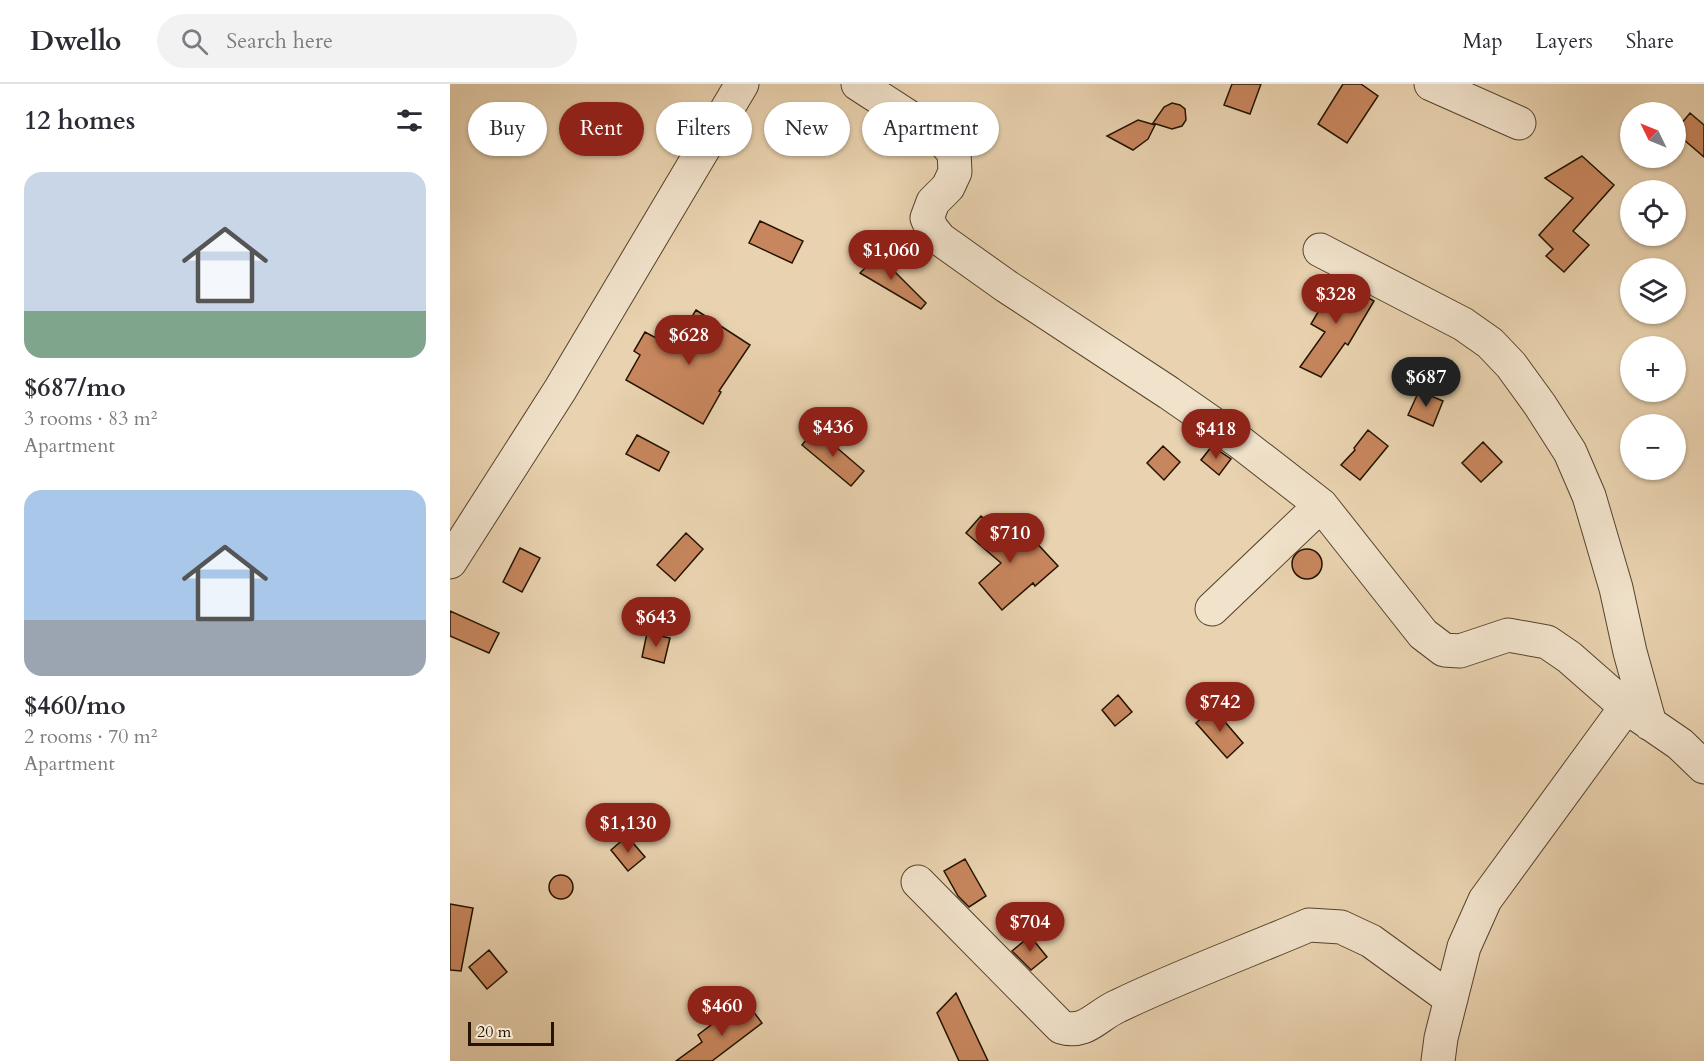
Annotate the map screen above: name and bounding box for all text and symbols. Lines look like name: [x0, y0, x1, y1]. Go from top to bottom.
search box: [157, 14, 577, 68]
text: Dwello: [30, 22, 121, 60]
icon: search: [178, 25, 211, 58]
text: Search here: [226, 26, 333, 56]
text: Map: [1463, 27, 1503, 56]
text: Layers: [1536, 27, 1593, 56]
text: Share: [1626, 27, 1674, 56]
chip: Buy: [468, 102, 547, 156]
chip: Rent: [559, 102, 644, 156]
chip: Filters: [656, 102, 752, 156]
chip: New: [764, 102, 850, 156]
chip: Apartment: [862, 102, 999, 156]
north arrow: [1620, 102, 1686, 168]
map controls: [1620, 102, 1686, 480]
text: 12 homes: [24, 103, 135, 138]
icon: filters: [393, 104, 426, 137]
button: locate: [1620, 180, 1686, 246]
icon: home: [171, 211, 279, 319]
pin: $1,060: [842, 230, 940, 281]
text: $1,060: [862, 236, 920, 263]
button: layers: [1620, 258, 1686, 324]
pin: $328: [1300, 274, 1372, 325]
text: $328: [1316, 280, 1356, 307]
pin: $628: [653, 315, 725, 366]
text: $628: [669, 321, 709, 348]
button: +: [1620, 336, 1686, 402]
pin: $687: [1390, 357, 1462, 408]
text: $687: [1406, 363, 1446, 390]
text: $687/mo: [24, 370, 126, 405]
text: 3 rooms · 83 m²: [24, 405, 157, 432]
pin: $436: [797, 407, 869, 458]
pin: $418: [1180, 409, 1252, 460]
text: $436: [813, 413, 853, 440]
button: −: [1620, 414, 1686, 480]
text: $418: [1196, 415, 1236, 442]
text: Apartment: [24, 432, 115, 459]
pin: $710: [974, 513, 1046, 564]
text: $710: [990, 519, 1030, 546]
icon: home: [171, 529, 279, 637]
pin: $643: [620, 597, 692, 648]
text: $643: [636, 603, 676, 630]
pin: $742: [1184, 682, 1256, 733]
text: $460/mo: [24, 688, 126, 723]
text: $742: [1200, 688, 1240, 715]
text: 2 rooms · 70 m²: [24, 723, 157, 750]
text: Apartment: [24, 750, 115, 777]
pin: $1,130: [579, 803, 677, 854]
text: $1,130: [599, 809, 657, 836]
pin: $704: [994, 902, 1066, 953]
text: $704: [1010, 908, 1050, 935]
pin: $460: [686, 986, 758, 1037]
text: $460: [702, 992, 742, 1019]
scale bar: [468, 1019, 554, 1046]
text: 20 m: [477, 1021, 511, 1043]

